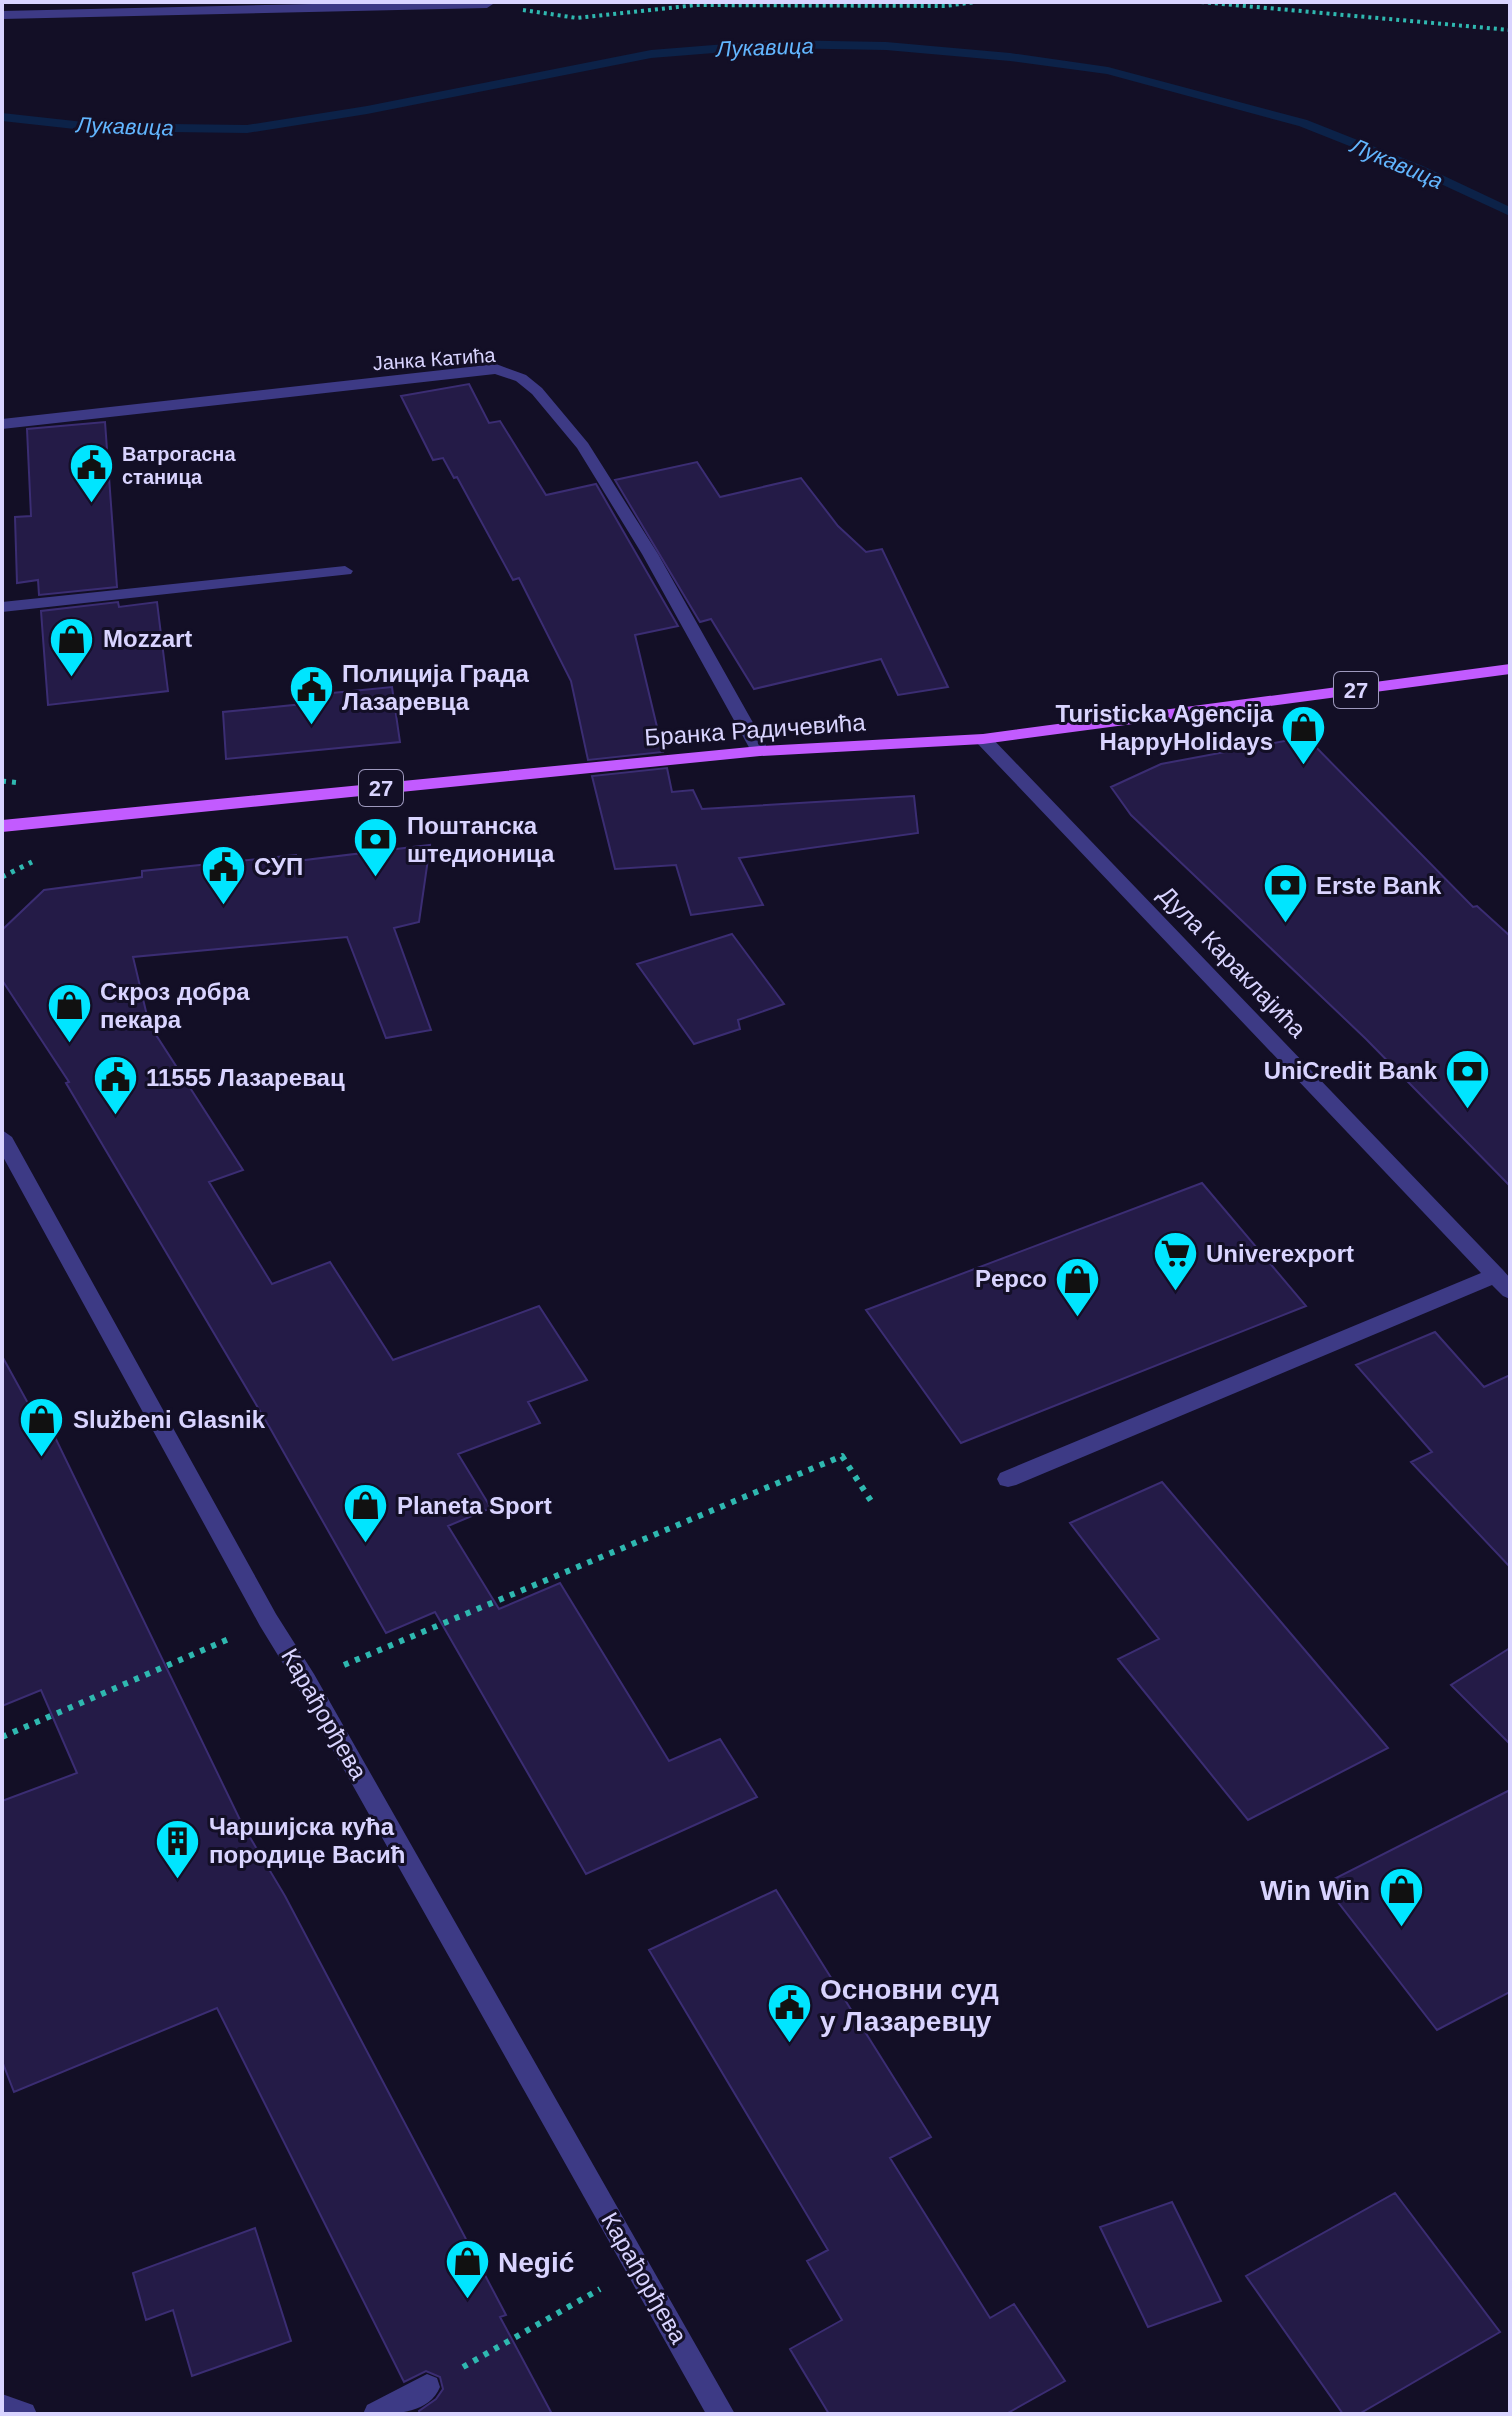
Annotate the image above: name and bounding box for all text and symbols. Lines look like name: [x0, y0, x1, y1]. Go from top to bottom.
water label: Лукавица: [714, 33, 814, 62]
water label: Лукавица: [74, 112, 174, 141]
water label: Лукавица: [1345, 132, 1447, 194]
street label: Јанка Катића: [372, 344, 497, 374]
public building icon: Ватрогасна станица: [67, 441, 115, 504]
place label: Ватрогасна станица: [122, 443, 236, 488]
shop icon: Mozzart: [48, 615, 96, 678]
place label: Mozzart: [103, 625, 192, 652]
place label: Полиција Града Лазаревца: [342, 660, 529, 715]
public building icon: Полиција Града Лазаревца: [287, 664, 335, 727]
road number: 27: [1334, 672, 1378, 708]
place label: Turisticka Agencija HappyHolidays: [1056, 700, 1274, 755]
shop icon: Turisticka Agencija HappyHolidays: [1280, 704, 1328, 767]
street label: Бранка Радичевића: [644, 708, 867, 751]
road number: 27: [359, 770, 403, 806]
place label: Поштанска штедионица: [407, 812, 555, 867]
bank icon: Поштанска штедионица: [352, 816, 400, 879]
public building icon: СУП: [199, 843, 247, 906]
place label: СУП: [254, 853, 303, 880]
bank icon: Erste Bank: [1261, 862, 1309, 925]
place label: Erste Bank: [1316, 872, 1442, 899]
street label: Дула Караклајића: [1153, 880, 1312, 1043]
place label: Скроз добра пекара: [100, 978, 250, 1033]
shop icon: Скроз добра пекара: [45, 982, 93, 1045]
bank icon: UniCredit Bank: [1444, 1047, 1492, 1110]
public building icon: 11555 Лазаревац: [91, 1054, 139, 1117]
place label: UniCredit Bank: [1264, 1057, 1438, 1084]
place label: 11555 Лазаревац: [146, 1064, 345, 1091]
supermarket icon: Univerexport: [1151, 1230, 1199, 1293]
place label: Univerexport: [1206, 1240, 1354, 1267]
shop icon: Pepco: [1054, 1255, 1102, 1318]
place label: Pepco: [975, 1265, 1047, 1292]
shop icon: Službeni Glasnik: [18, 1396, 66, 1459]
place label: Službeni Glasnik: [73, 1406, 266, 1433]
shop icon: Planeta Sport: [342, 1482, 390, 1545]
place label: Planeta Sport: [397, 1492, 552, 1519]
street label: Карађорђева: [276, 1644, 373, 1785]
place label: Чаршијска кућа породице Васић: [209, 1813, 405, 1868]
building icon: Чаршијска кућа породице Васић: [154, 1817, 202, 1880]
shop icon: Win Win: [1377, 1866, 1425, 1929]
place label: Win Win: [1260, 1875, 1370, 1906]
place label: Основни суд у Лазаревцу: [820, 1974, 999, 2037]
public building icon: Основни суд у Лазаревцу: [765, 1981, 813, 2044]
street label: Карађорђева: [596, 2208, 693, 2349]
shop icon: Negić: [443, 2238, 491, 2301]
place label: Negić: [498, 2247, 574, 2278]

